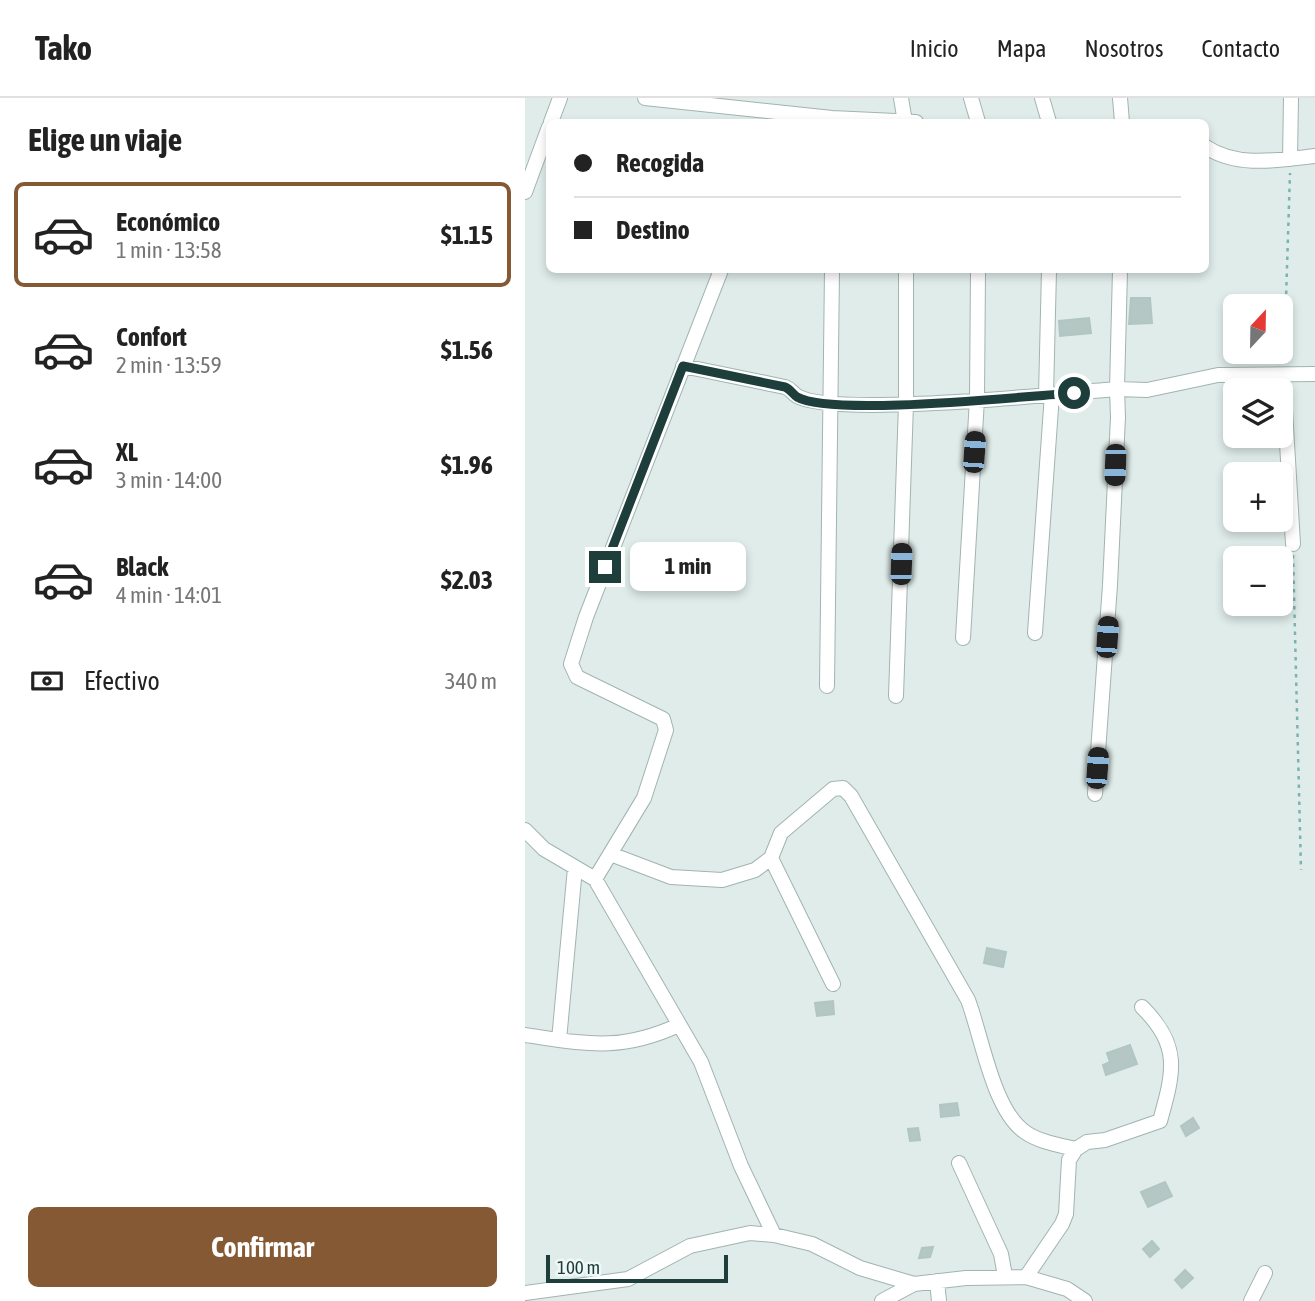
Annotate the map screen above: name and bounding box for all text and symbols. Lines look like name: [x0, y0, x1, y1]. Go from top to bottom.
text: Tako: [35, 29, 92, 67]
text: Inicio: [910, 35, 959, 62]
text: Mapa: [997, 35, 1046, 62]
text: Nosotros: [1084, 35, 1163, 62]
text: Contacto: [1201, 35, 1280, 62]
text: Elige un viaje: [28, 121, 182, 158]
text: Recogida: [616, 148, 704, 178]
icon: car: [32, 203, 95, 266]
text: Económico: [116, 207, 220, 237]
text: Destino: [616, 215, 690, 245]
text: $1.15: [441, 220, 493, 250]
text: 1 min · 13:58: [116, 237, 222, 263]
north arrow: [1223, 294, 1293, 364]
map controls: [1223, 294, 1293, 616]
icon: car: [32, 318, 95, 381]
text: Confort: [116, 322, 187, 352]
text: $1.56: [441, 335, 493, 365]
text: 2 min · 13:59: [116, 352, 222, 378]
route start: [1058, 377, 1090, 409]
button: layers: [1223, 378, 1293, 448]
car: [963, 430, 986, 474]
icon: car: [32, 433, 95, 496]
text: XL: [116, 437, 138, 467]
car: [1104, 444, 1127, 486]
text: $1.96: [441, 450, 493, 480]
button: +: [1223, 462, 1293, 532]
text: 3 min · 14:00: [116, 467, 222, 493]
callout: 1 min: [629, 542, 745, 592]
car: [890, 543, 913, 585]
button: −: [1223, 546, 1293, 616]
icon: car: [32, 548, 95, 611]
route end: [589, 551, 621, 583]
text: Black: [116, 552, 168, 582]
text: 1 min: [665, 553, 711, 579]
text: $2.03: [441, 565, 493, 595]
text: 4 min · 14:01: [116, 582, 222, 608]
car: [1096, 615, 1119, 659]
icon: cash: [28, 662, 66, 700]
text: Efectivo: [84, 666, 160, 696]
text: 340 m: [445, 668, 497, 694]
car: [1086, 746, 1109, 790]
button: Confirmar: [28, 1207, 497, 1287]
scale bar: [546, 1252, 728, 1284]
text: 100 m: [557, 1256, 600, 1278]

